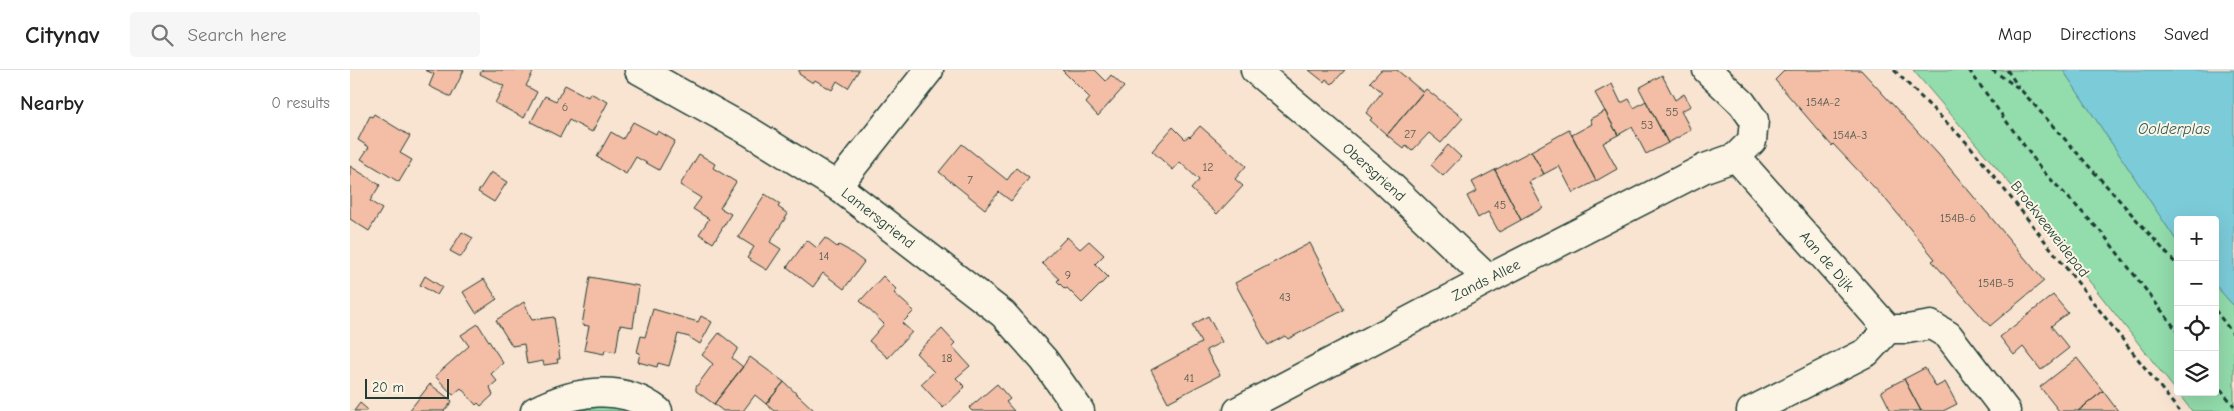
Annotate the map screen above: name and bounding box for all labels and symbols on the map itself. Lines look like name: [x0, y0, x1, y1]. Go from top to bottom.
house number: 154A-2: [1806, 95, 1840, 109]
house number: 6: [562, 100, 568, 114]
house number: 55: [1665, 105, 1679, 119]
house number: 53: [1641, 118, 1653, 132]
water label: Oolderplas: [2138, 120, 2210, 138]
house number: 27: [1404, 127, 1416, 141]
house number: 154A-3: [1833, 128, 1867, 142]
street label: Obersgriend: [1339, 139, 1409, 205]
house number: 12: [1202, 160, 1214, 174]
house number: 7: [967, 173, 973, 187]
street label: Broekveeweidepad: [2007, 177, 2093, 281]
street label: Lamersgriend: [838, 184, 918, 252]
house number: 45: [1494, 198, 1506, 212]
house number: 154B-6: [1940, 211, 1976, 225]
street label: Aan de Dijk: [1796, 227, 1859, 295]
house number: 14: [819, 249, 829, 263]
street label: Zands Allee: [1449, 255, 1524, 305]
house number: 9: [1065, 268, 1071, 282]
house number: 154B-5: [1978, 276, 2014, 290]
house number: 43: [1279, 290, 1291, 304]
house number: 18: [942, 351, 952, 365]
house number: 41: [1184, 371, 1195, 385]
scale bar: [365, 376, 449, 399]

